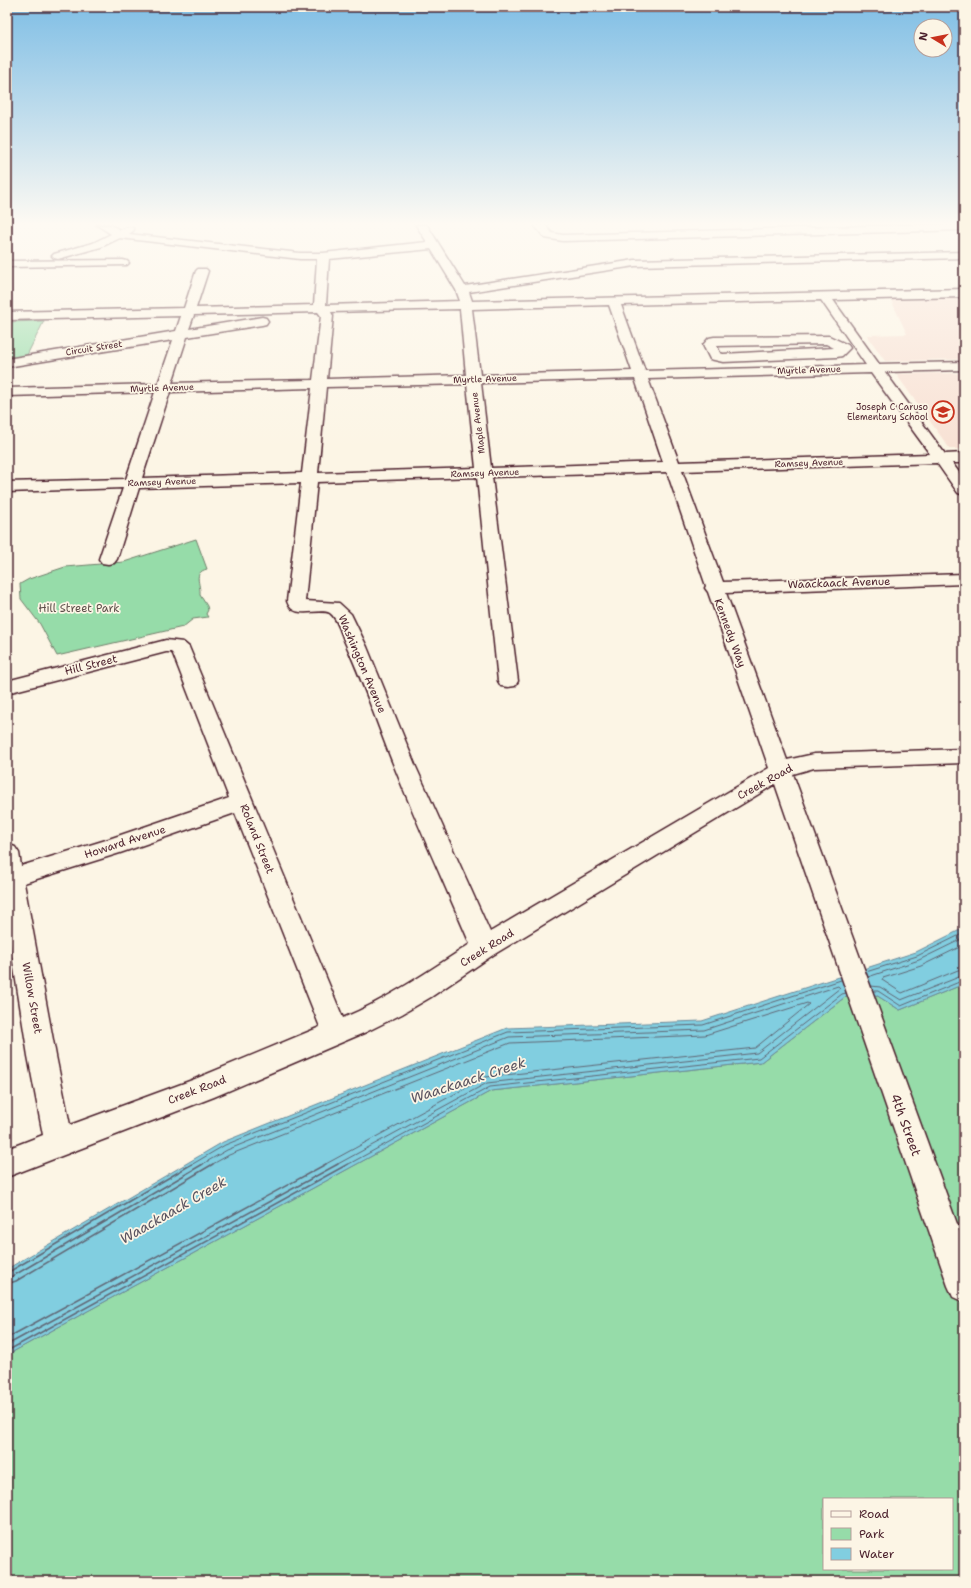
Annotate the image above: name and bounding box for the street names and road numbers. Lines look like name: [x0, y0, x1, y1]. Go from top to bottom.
street label: Circuit Street: [65, 338, 123, 358]
street label: Myrtle Avenue: [777, 363, 841, 377]
street label: Myrtle Avenue: [453, 372, 517, 386]
street label: Myrtle Avenue: [130, 381, 194, 395]
street label: Maple Avenue: [468, 392, 488, 454]
street label: Ramsey Avenue: [775, 456, 843, 470]
street label: Ramsey Avenue: [451, 466, 519, 480]
street label: Ramsey Avenue: [128, 475, 196, 489]
street label: Waackaack Avenue: [787, 574, 891, 592]
street label: Kennedy Way: [711, 596, 749, 670]
street label: Washington Avenue: [334, 612, 390, 716]
street label: Hill Street: [63, 651, 119, 679]
street label: Creek Road: [735, 761, 795, 803]
street label: Roland Street: [236, 802, 278, 876]
street label: Howard Avenue: [82, 822, 168, 862]
street label: Creek Road: [457, 925, 517, 970]
street label: Willow Street: [18, 961, 46, 1035]
street label: Creek Road: [166, 1072, 228, 1108]
street label: 4th Street: [887, 1091, 925, 1159]

